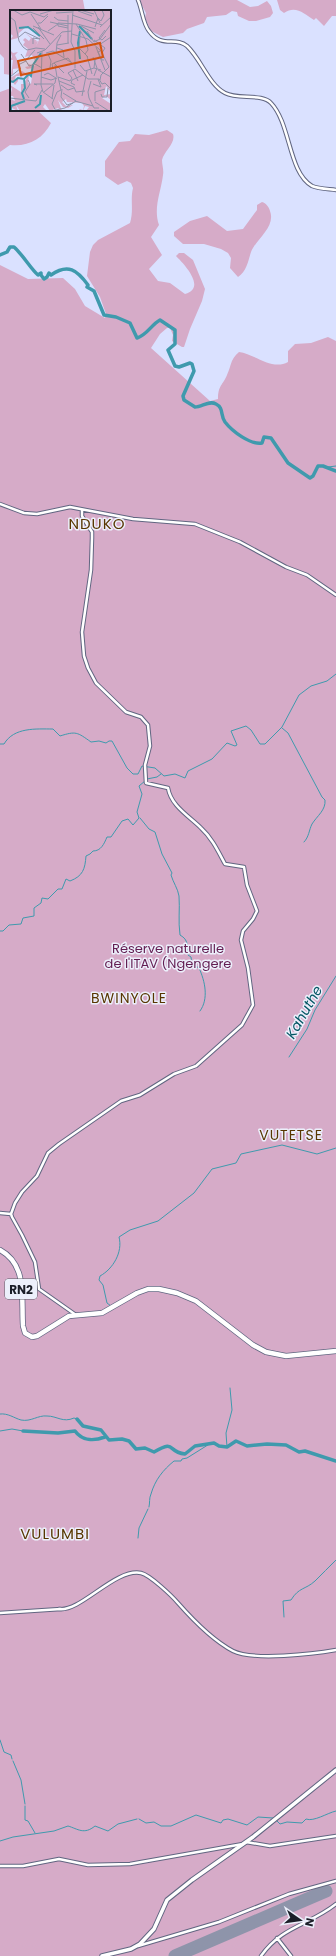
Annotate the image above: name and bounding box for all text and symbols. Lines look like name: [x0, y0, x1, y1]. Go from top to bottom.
inset map: [10, 10, 111, 111]
district label: NDUKO: [68, 513, 126, 534]
park label: Réserve naturelle de l'ITAV (Ngengere: [105, 939, 231, 973]
water label: Kahuthe: [281, 981, 327, 1042]
district label: BWINYOLE: [91, 988, 167, 1008]
district label: VUTETSE: [259, 1125, 323, 1145]
road number: RN2: [5, 1279, 37, 1299]
district label: VULUMBI: [20, 1523, 90, 1544]
north arrow: [280, 1900, 320, 1940]
text: N: [301, 1916, 318, 1928]

